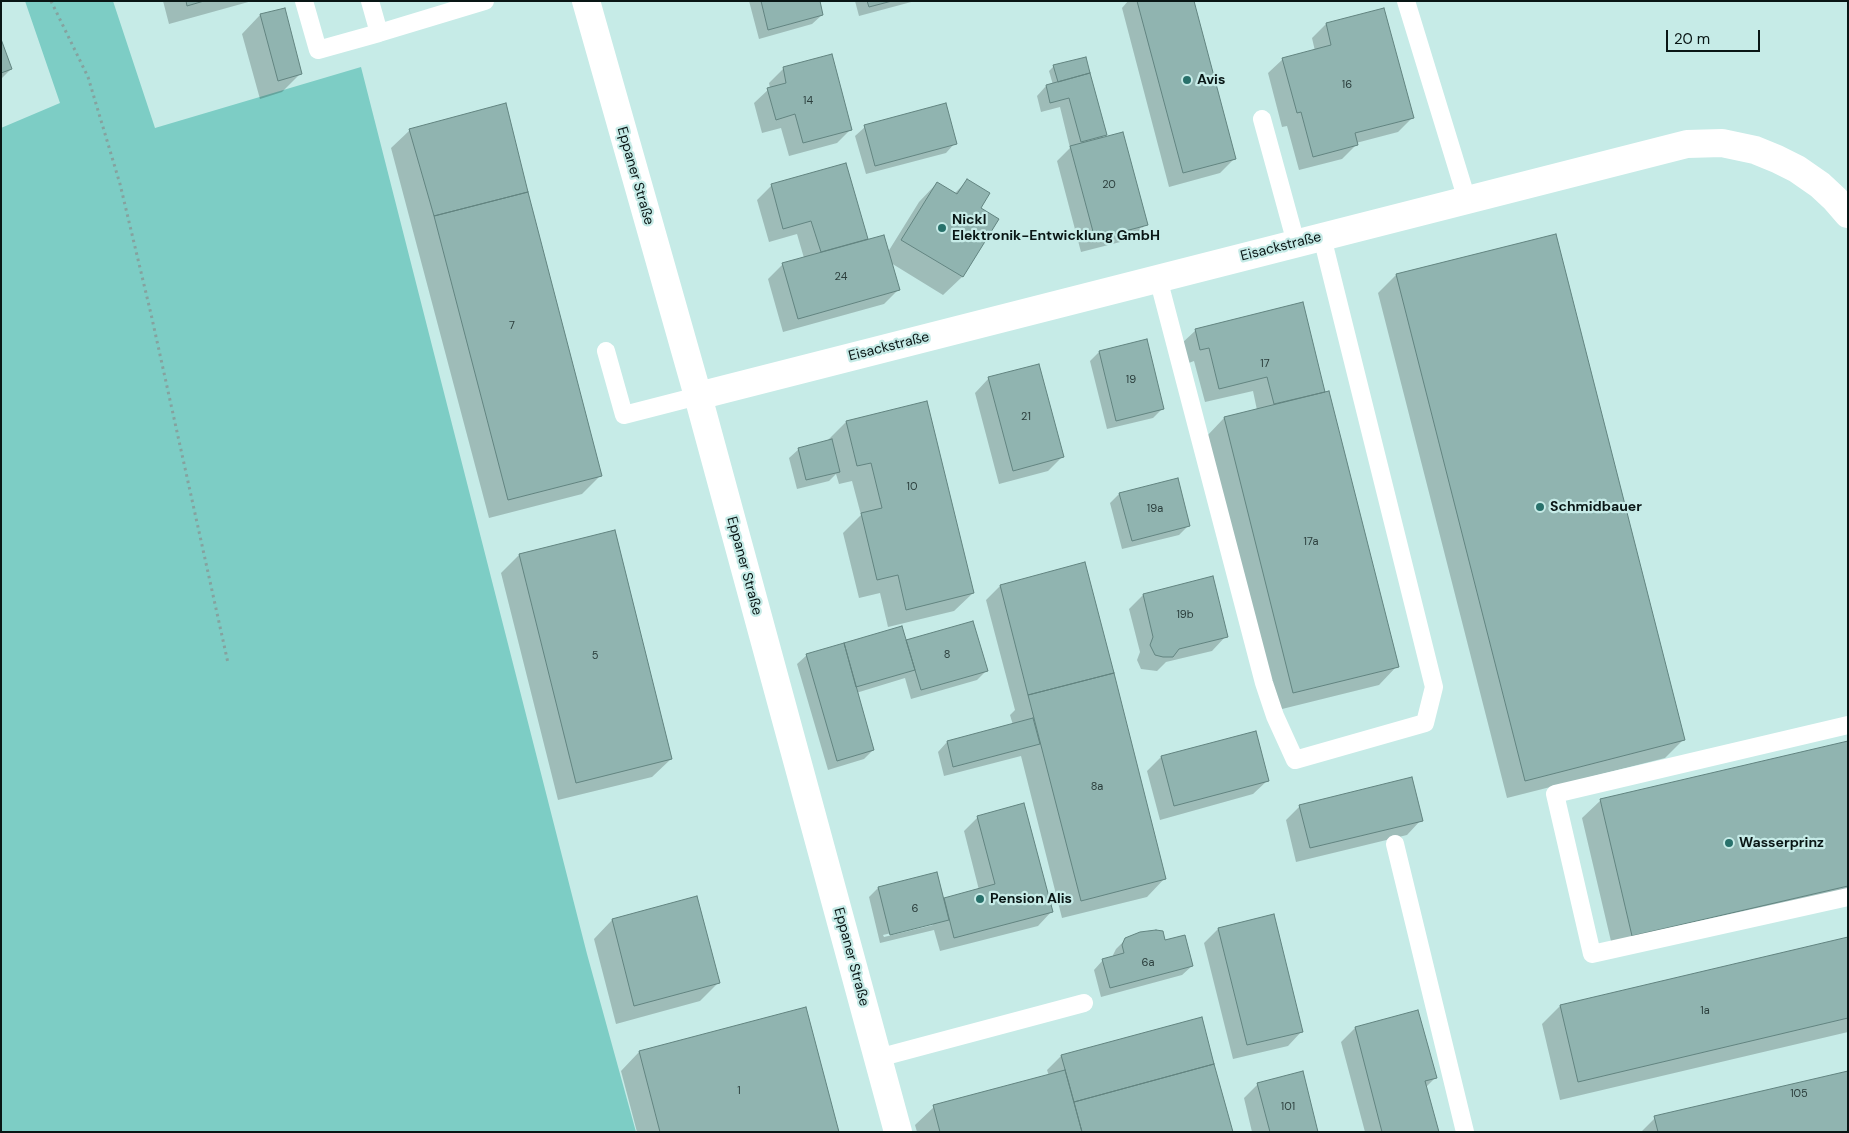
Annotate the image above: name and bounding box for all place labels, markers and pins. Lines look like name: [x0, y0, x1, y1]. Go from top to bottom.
place label: Avis: [1197, 72, 1225, 88]
marker: Avis: [1181, 74, 1193, 86]
place label: Nickl Elektronik-Entwicklung GmbH: [952, 212, 1160, 244]
marker: Nickl Elektronik-Entwicklung GmbH: [936, 222, 948, 234]
place label: Schmidbauer: [1550, 499, 1642, 515]
marker: Schmidbauer: [1534, 501, 1546, 513]
place label: Wasserprinz: [1739, 835, 1824, 851]
marker: Wasserprinz: [1723, 837, 1735, 849]
place label: Pension Alis: [990, 891, 1072, 907]
marker: Pension Alis: [974, 893, 986, 905]

